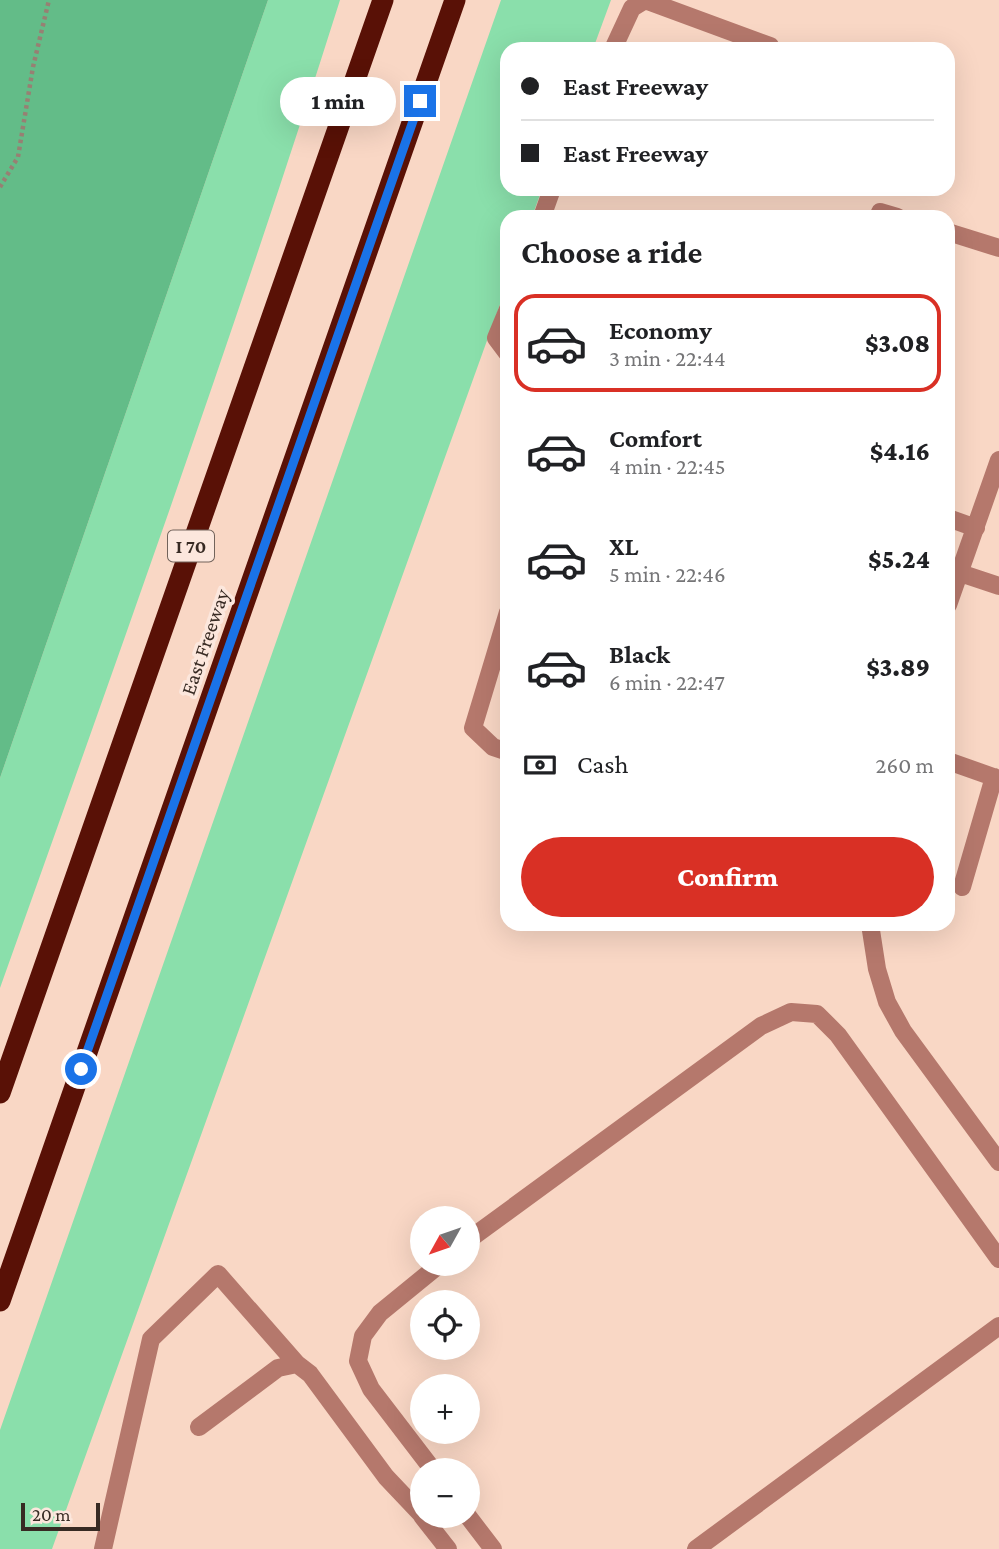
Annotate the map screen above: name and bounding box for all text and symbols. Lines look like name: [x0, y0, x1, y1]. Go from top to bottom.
text: East Freeway: [563, 72, 708, 101]
callout: 1 min: [280, 76, 396, 126]
route end: [404, 85, 436, 117]
text: 1 min: [311, 88, 365, 114]
text: East Freeway: [563, 139, 708, 168]
text: Choose a ride: [521, 234, 702, 270]
icon: car: [525, 312, 588, 375]
text: Economy: [609, 316, 712, 345]
text: $3.08: [865, 329, 930, 358]
text: 3 min · 22:44: [609, 345, 726, 371]
icon: car: [525, 420, 588, 483]
text: Comfort: [609, 424, 702, 453]
text: $4.16: [870, 437, 930, 466]
text: 4 min · 22:45: [609, 453, 726, 479]
icon: car: [525, 528, 588, 591]
road number: I 70: [168, 530, 214, 562]
text: XL: [609, 532, 638, 561]
text: $5.24: [868, 545, 930, 574]
text: 5 min · 22:46: [609, 561, 726, 587]
street label: East Freeway: [176, 586, 234, 698]
icon: car: [525, 636, 588, 699]
text: Black: [609, 640, 670, 669]
text: $3.89: [866, 653, 930, 682]
text: 6 min · 22:47: [609, 669, 725, 695]
icon: cash: [521, 746, 559, 784]
text: Cash: [577, 750, 628, 779]
text: 260 m: [876, 752, 934, 778]
button: Confirm: [521, 837, 934, 917]
route start: [65, 1053, 97, 1085]
north arrow: [410, 1206, 480, 1276]
map controls: [410, 1206, 480, 1528]
button: locate: [410, 1290, 480, 1360]
button: +: [410, 1374, 480, 1444]
button: −: [410, 1458, 480, 1528]
scale bar: [21, 1500, 100, 1532]
text: 20 m: [32, 1504, 71, 1525]

